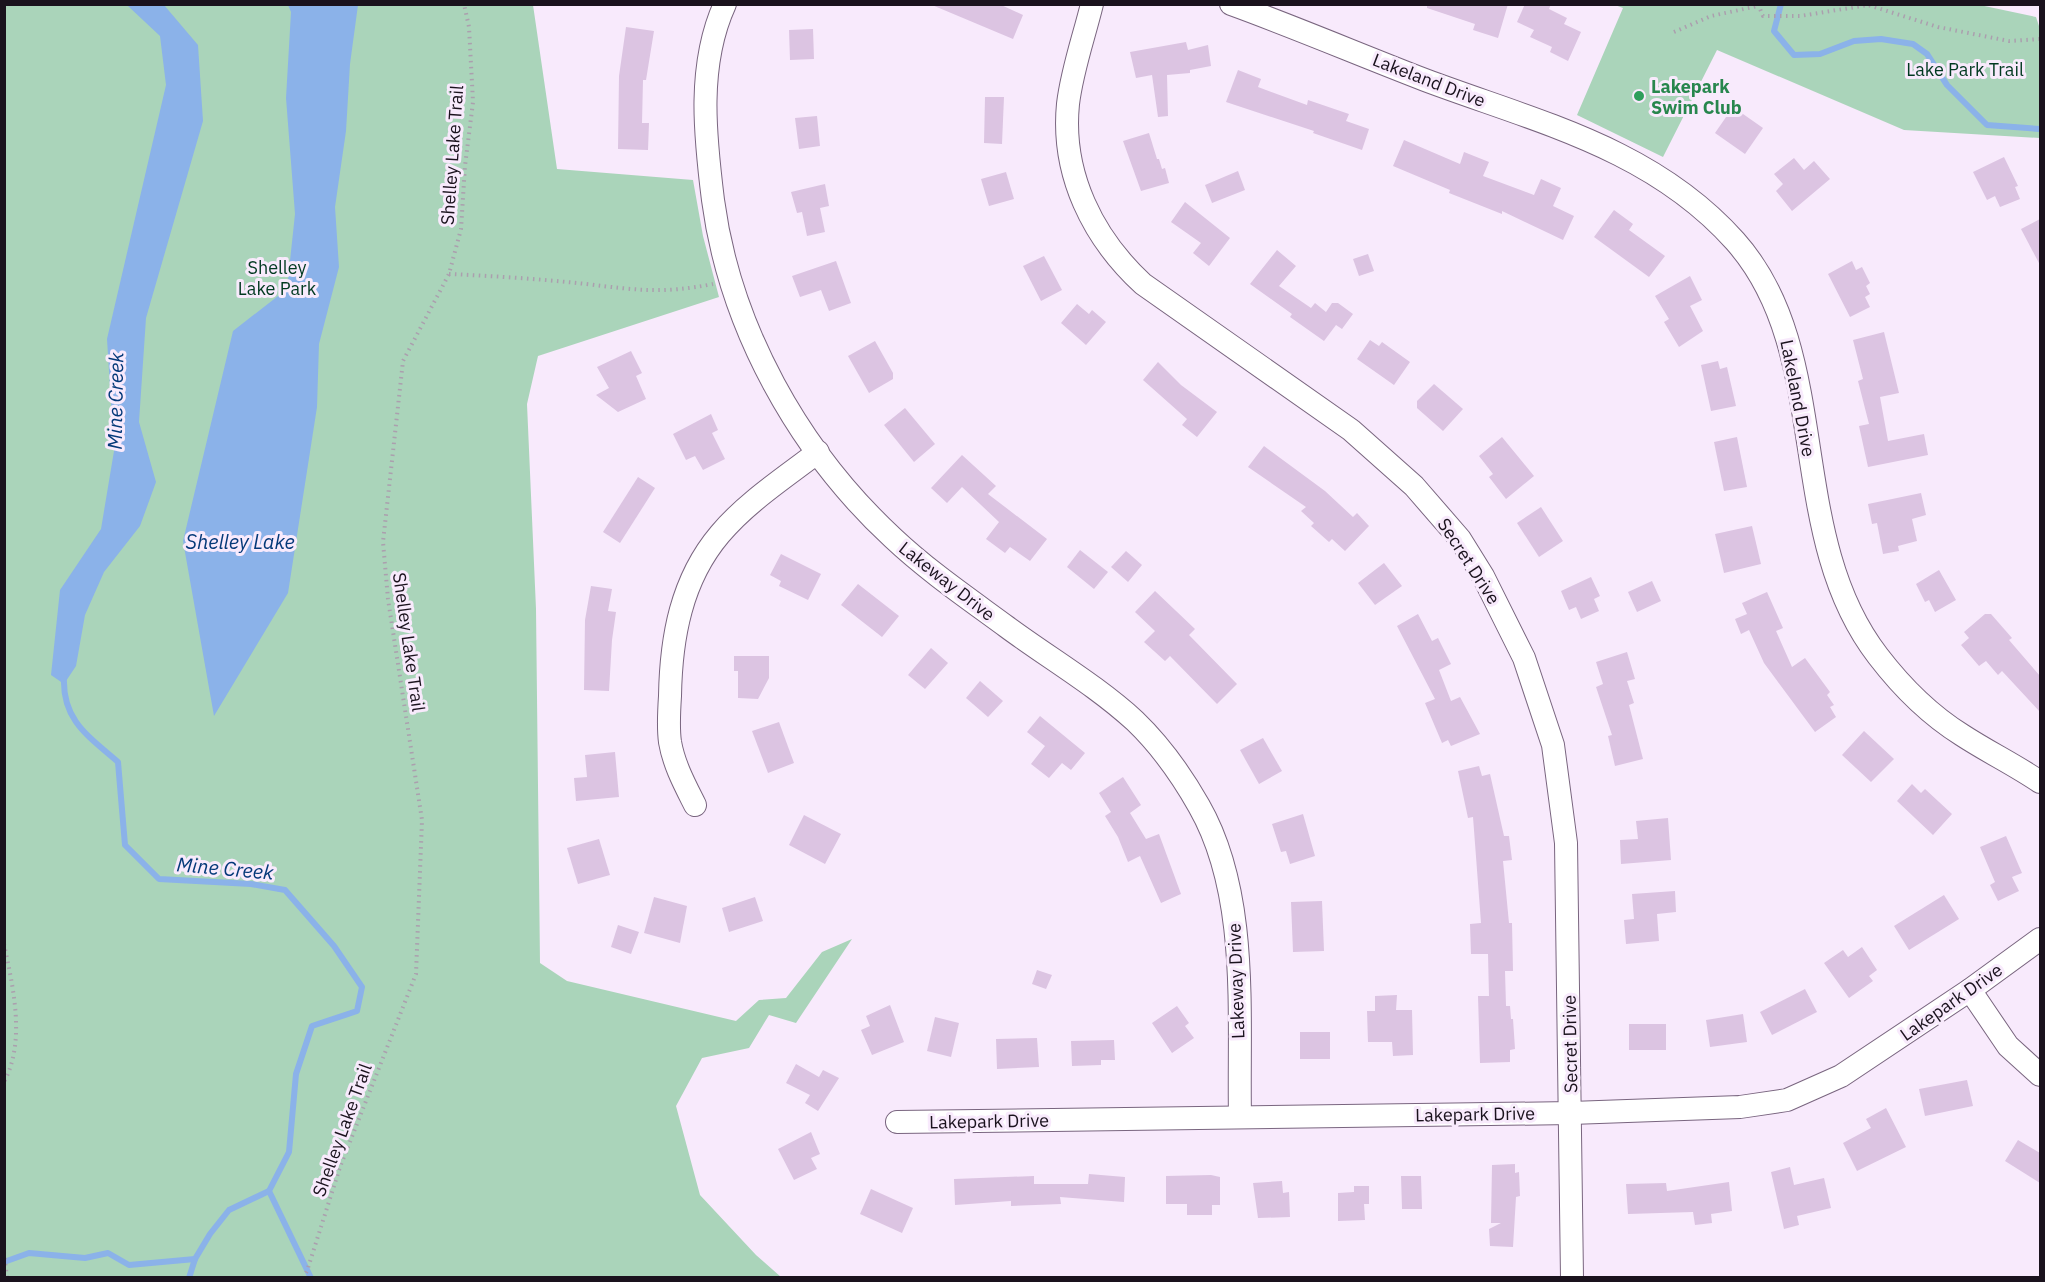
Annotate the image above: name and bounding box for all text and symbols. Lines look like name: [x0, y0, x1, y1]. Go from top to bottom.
street label: Lakeland Drive: [1369, 48, 1489, 112]
park label: Lake Park Trail: [1906, 58, 2024, 81]
place label: Lakepark Swim Club: [1651, 75, 1742, 119]
street label: Shelley Lake Trail: [436, 84, 468, 226]
marker: Lakepark Swim Club: [1632, 89, 1646, 103]
park label: Shelley Lake Park: [238, 256, 317, 300]
street label: Lakeland Drive: [1775, 337, 1821, 459]
water label: Mine Creek: [101, 352, 129, 450]
street label: Secret Drive: [1433, 514, 1505, 609]
water label: Shelley Lake: [185, 528, 295, 555]
street label: Lakeway Drive: [894, 536, 1000, 626]
street label: Shelley Lake Trail: [388, 571, 430, 713]
water label: Mine Creek: [175, 850, 275, 886]
street label: Lakeway Drive: [1222, 923, 1250, 1039]
street label: Lakepark Drive: [1895, 958, 2007, 1046]
street label: Secret Drive: [1558, 995, 1582, 1093]
street label: Shelley Lake Trail: [307, 1060, 377, 1200]
street label: Lakepark Drive: [1415, 1101, 1535, 1127]
street label: Lakepark Drive: [929, 1108, 1049, 1134]

